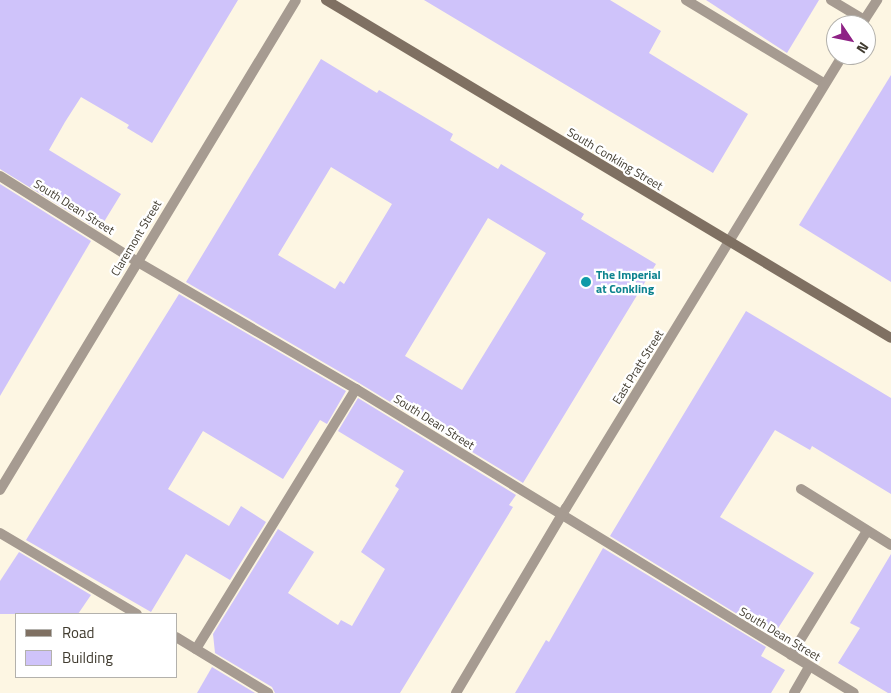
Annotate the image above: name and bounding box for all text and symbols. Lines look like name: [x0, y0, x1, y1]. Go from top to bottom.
north arrow: [826, 15, 876, 65]
text: N: [852, 38, 874, 58]
street label: South Conkling Street: [565, 125, 665, 193]
street label: South Dean Street: [31, 176, 117, 238]
street label: Claremont Street: [108, 197, 164, 279]
place label: The Imperial at Conkling: [596, 268, 661, 296]
marker: The Imperial at Conkling: [580, 276, 592, 288]
street label: East Pratt Street: [610, 327, 666, 407]
street label: South Dean Street: [391, 391, 477, 453]
street label: South Dean Street: [737, 604, 823, 664]
legend: [15, 613, 178, 678]
text: Road: [62, 621, 94, 644]
text: Building: [62, 646, 113, 669]

